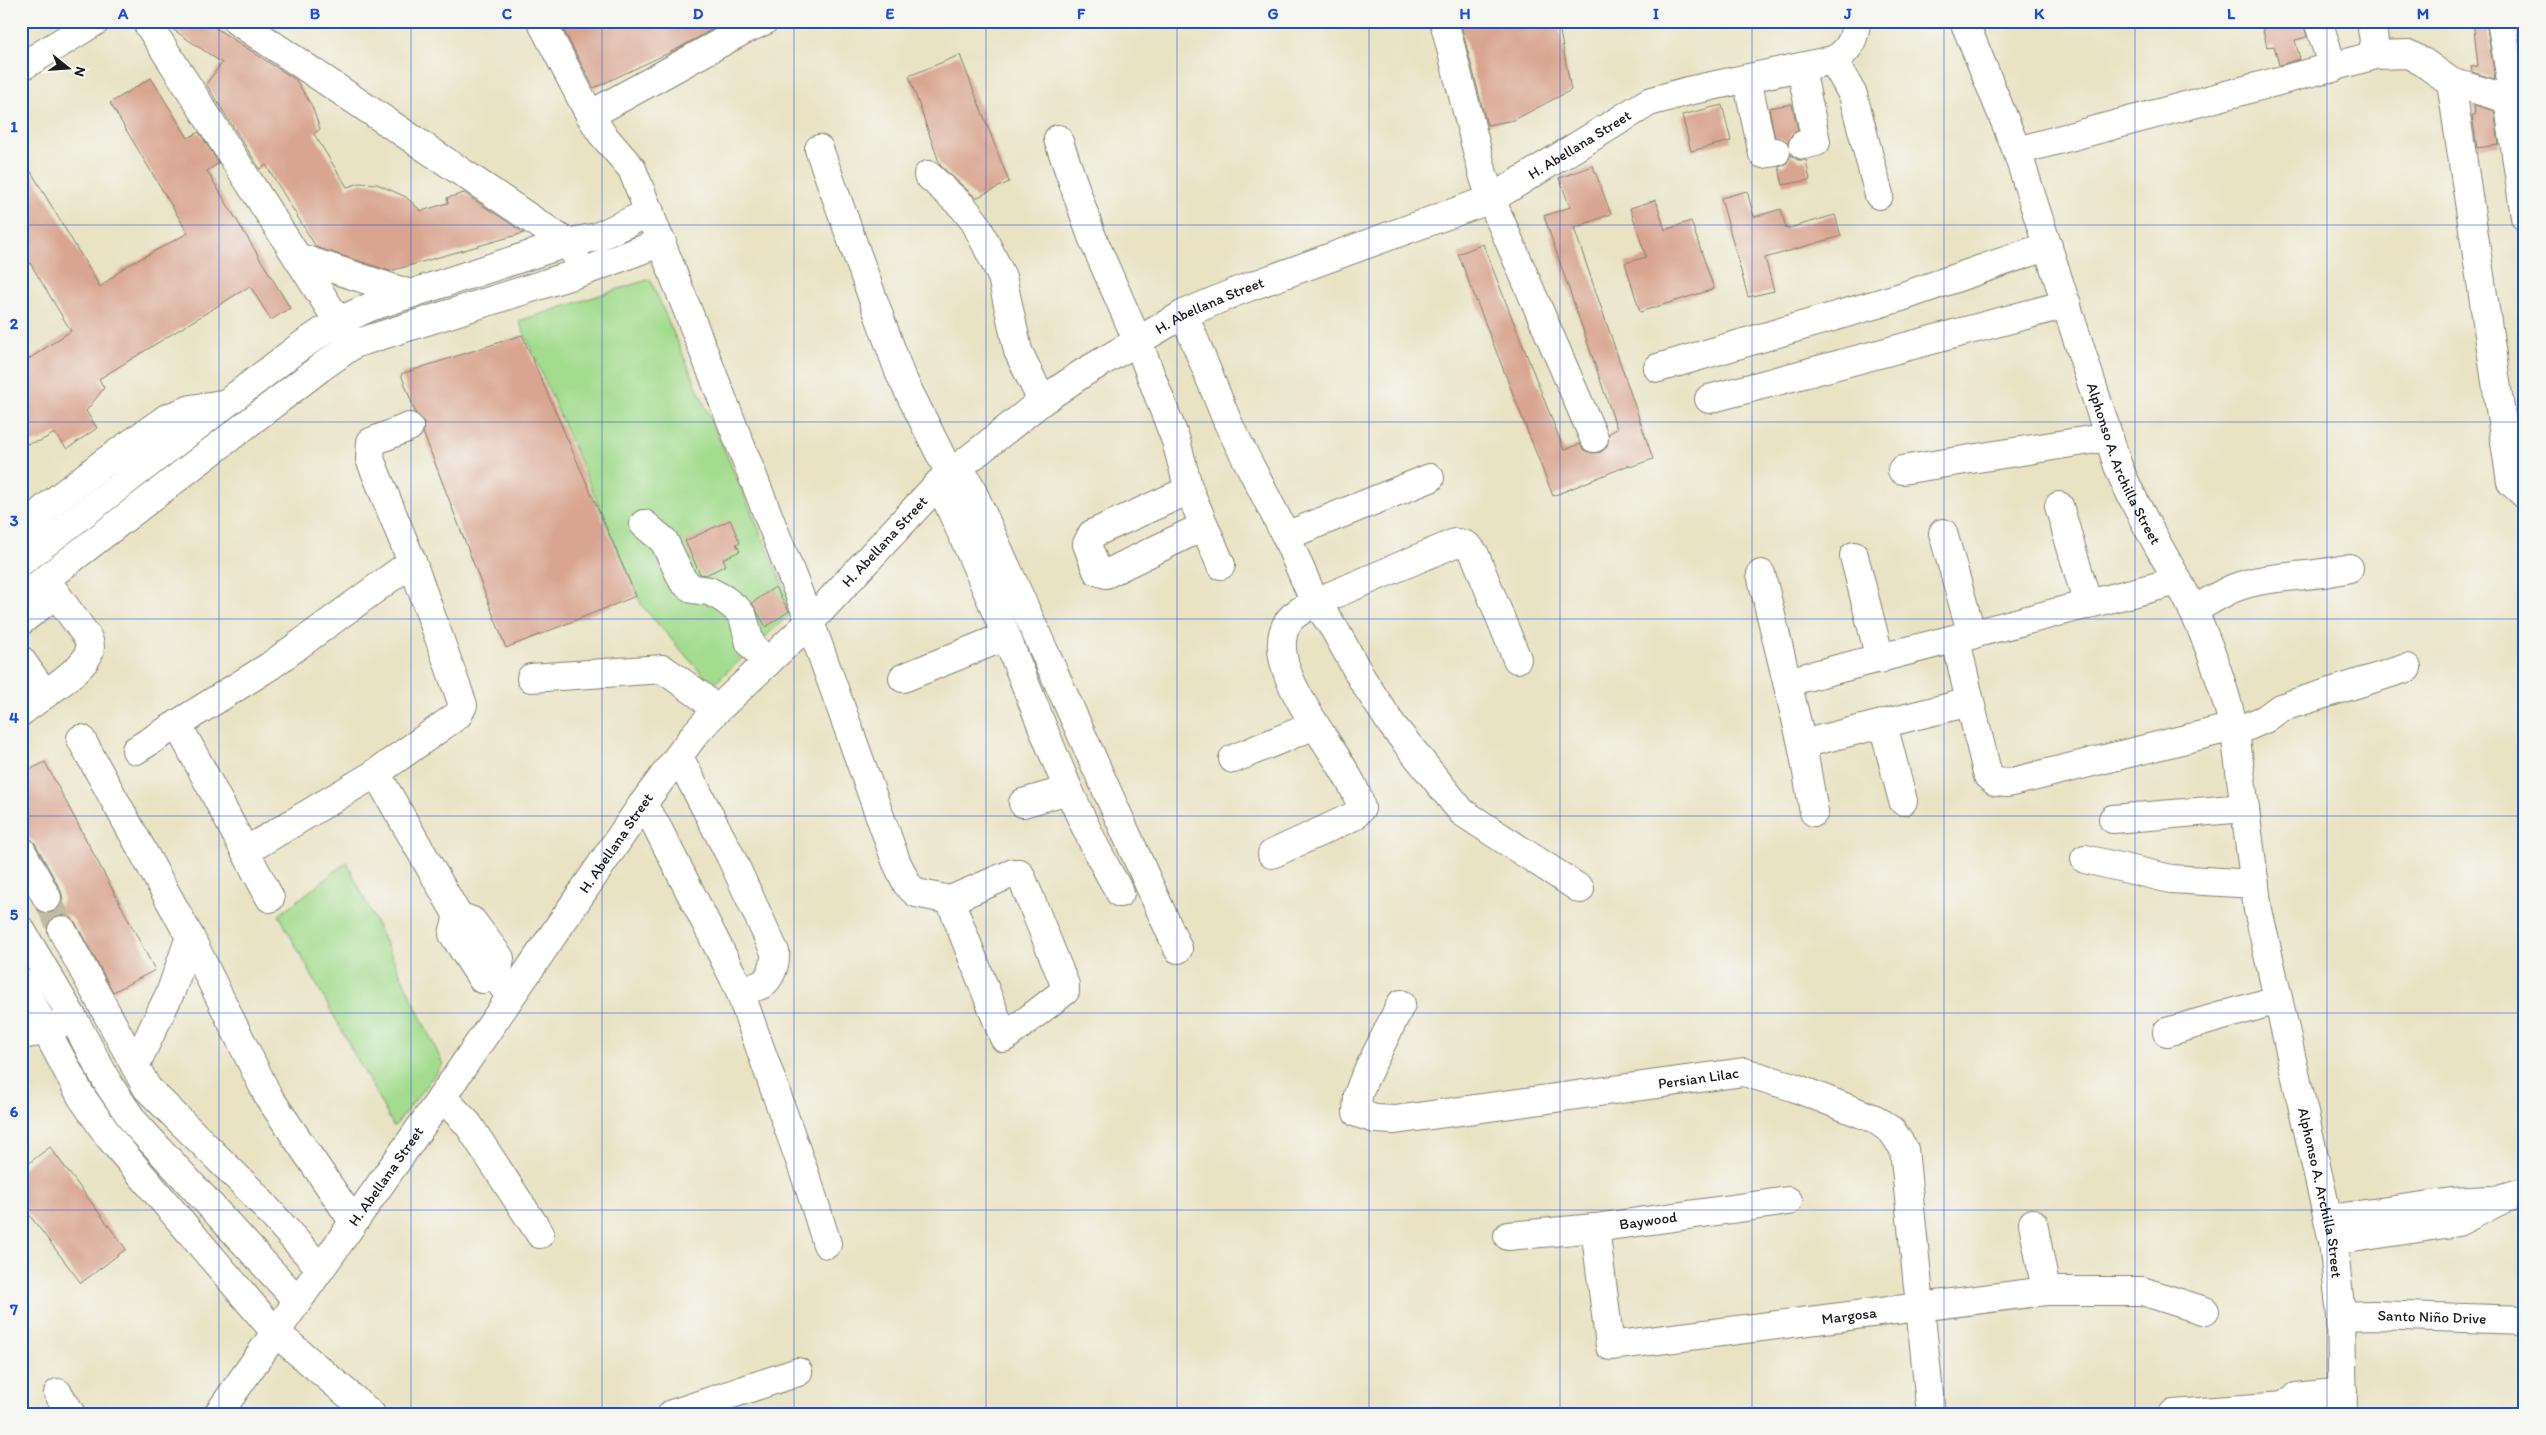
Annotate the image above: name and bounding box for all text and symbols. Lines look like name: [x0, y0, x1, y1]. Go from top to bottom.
text: A: [117, 4, 129, 23]
text: B: [310, 4, 321, 23]
text: C: [502, 4, 513, 23]
text: D: [693, 4, 704, 23]
text: E: [886, 4, 895, 23]
text: F: [1077, 4, 1086, 23]
text: G: [1267, 4, 1279, 23]
text: H: [1459, 4, 1471, 23]
text: I: [1653, 4, 1659, 23]
text: J: [1843, 4, 1852, 23]
text: K: [2034, 4, 2045, 23]
text: L: [2227, 4, 2236, 23]
text: M: [2417, 4, 2429, 23]
north arrow: [42, 42, 92, 92]
text: N: [70, 65, 89, 79]
street label: H. Abellana Street: [1525, 106, 1635, 183]
text: 1: [10, 117, 18, 136]
street label: H. Abellana Street: [1152, 273, 1267, 338]
text: 2: [10, 314, 19, 333]
street label: Alphonso A. Archilla Street: [2083, 381, 2165, 548]
street label: H. Abellana Street: [838, 492, 931, 591]
text: 3: [10, 511, 19, 530]
text: 4: [9, 708, 19, 727]
street label: H. Abellana Street: [575, 789, 657, 897]
text: 5: [10, 905, 19, 924]
street label: Persian Lilac: [1657, 1064, 1740, 1093]
text: 6: [10, 1102, 19, 1121]
street label: Alphonso A. Archilla Street: [2294, 1106, 2346, 1279]
street label: H. Abellana Street: [345, 1123, 427, 1230]
street label: Baywood: [1618, 1208, 1678, 1234]
text: 7: [9, 1300, 18, 1319]
street label: Margosa: [1821, 1303, 1878, 1328]
street label: Santo Niño Drive: [2377, 1306, 2487, 1328]

